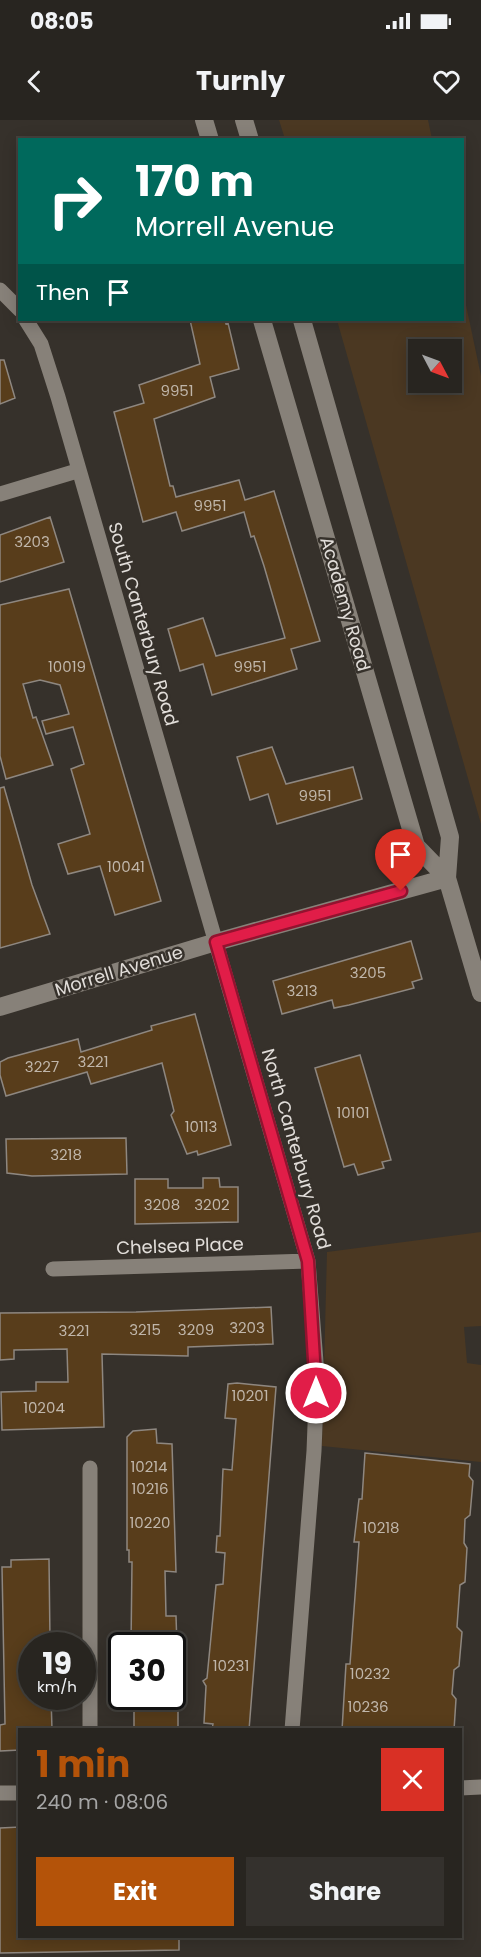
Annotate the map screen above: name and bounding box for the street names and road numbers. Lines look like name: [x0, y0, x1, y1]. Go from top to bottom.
street label: South Canterbury Road: [102, 519, 185, 729]
street label: Academy Road: [314, 534, 377, 674]
street label: Morrell Avenue: [52, 939, 186, 1002]
street label: North Canterbury Road: [256, 1045, 337, 1252]
street label: Chelsea Place: [116, 1231, 244, 1260]

